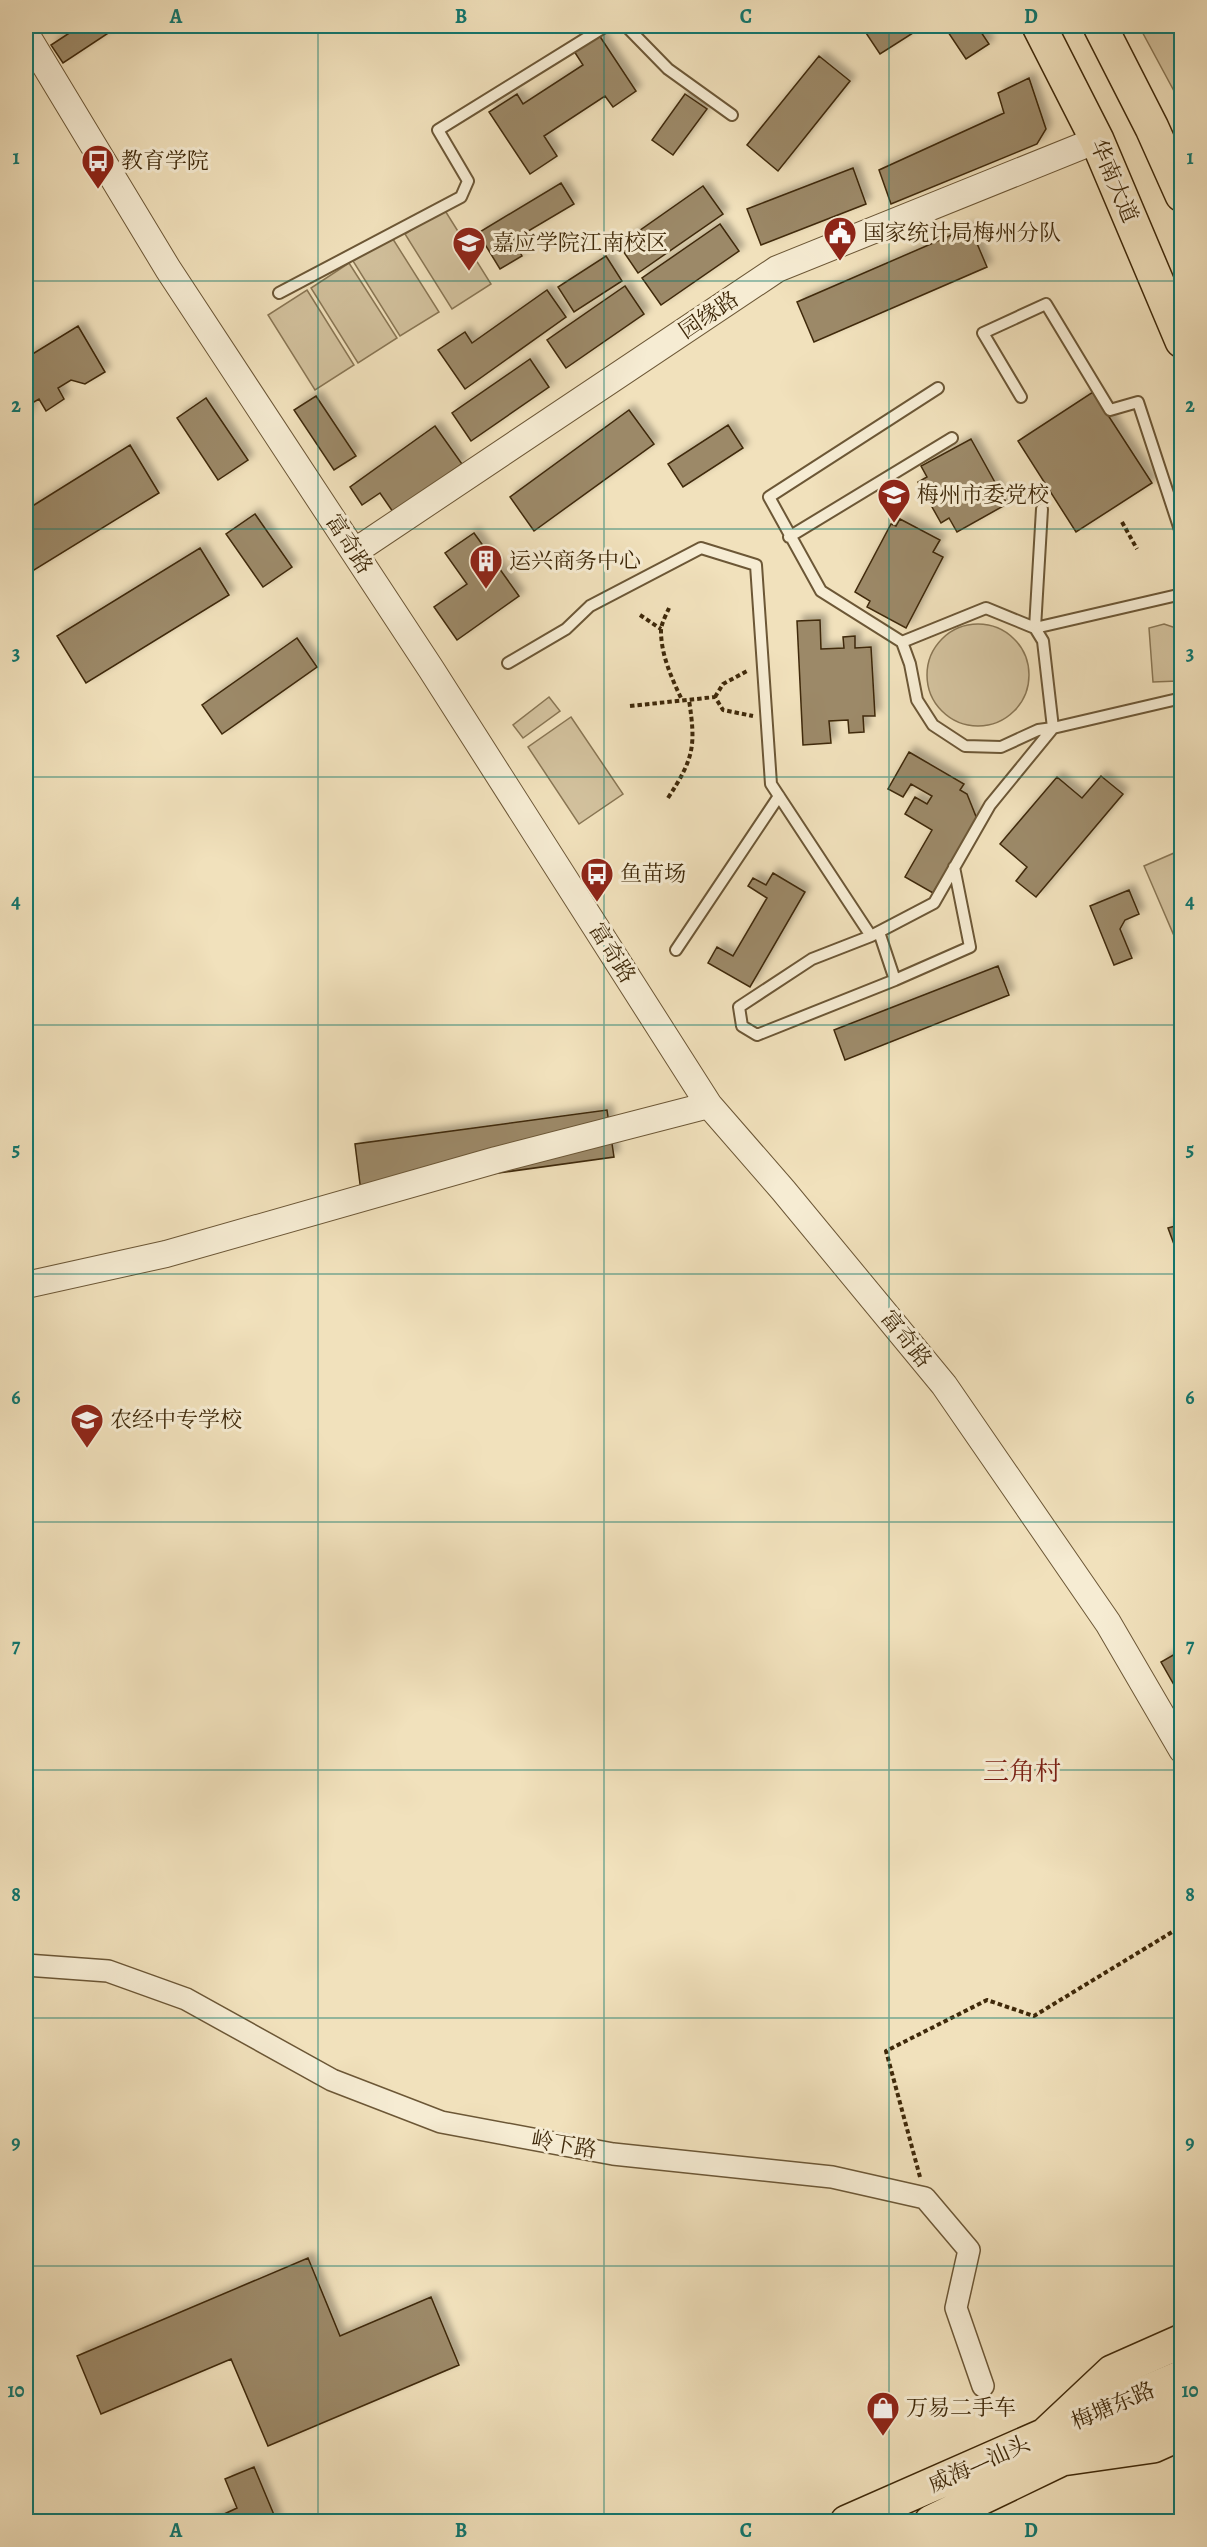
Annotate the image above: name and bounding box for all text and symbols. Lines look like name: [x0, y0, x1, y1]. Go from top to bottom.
text: A: [169, 3, 183, 30]
text: B: [455, 3, 467, 30]
text: C: [740, 3, 752, 30]
text: D: [1024, 3, 1038, 30]
street label: 华南大道: [1083, 135, 1145, 227]
bus stop icon: 教育学院: [80, 143, 116, 190]
text: 1: [12, 144, 20, 171]
text: 1: [1186, 144, 1194, 171]
place label: 教育学院: [121, 146, 209, 176]
public building icon: 国家统计局梅州分队: [822, 215, 858, 262]
place label: 国家统计局梅州分队: [863, 218, 1061, 248]
school or university icon: 嘉应学院江南校区: [451, 225, 487, 272]
place label: 嘉应学院江南校区: [492, 228, 668, 258]
street label: 园缘路: [673, 284, 745, 346]
text: 2: [11, 392, 21, 419]
text: 2: [1185, 392, 1195, 419]
school or university icon: 梅州市委党校: [876, 477, 912, 524]
place label: 梅州市委党校: [917, 480, 1049, 510]
street label: 富奇路: [318, 508, 380, 580]
building icon: 运兴商务中心: [468, 543, 504, 590]
place label: 运兴商务中心: [509, 546, 641, 576]
text: 3: [12, 640, 20, 667]
text: 3: [1186, 640, 1194, 667]
bus stop icon: 鱼苗场: [579, 856, 615, 903]
place label: 鱼苗场: [620, 859, 686, 889]
text: 4: [11, 888, 21, 915]
text: 4: [1185, 888, 1195, 915]
street label: 富奇路: [582, 917, 642, 989]
text: 5: [12, 1136, 20, 1163]
text: 5: [1186, 1136, 1194, 1163]
street label: 富奇路: [874, 1304, 938, 1374]
text: 6: [11, 1384, 21, 1411]
text: 6: [1185, 1384, 1195, 1411]
school or university icon: 农经中专学校: [69, 1402, 105, 1449]
place label: 农经中专学校: [110, 1405, 242, 1435]
text: 7: [12, 1632, 21, 1659]
text: 7: [1186, 1632, 1195, 1659]
district label: 三角村: [983, 1754, 1061, 1789]
text: 8: [11, 1881, 21, 1908]
text: 8: [1185, 1881, 1195, 1908]
street label: 岭下路: [529, 2124, 599, 2166]
text: 9: [11, 2129, 21, 2156]
text: 9: [1185, 2129, 1195, 2156]
street label: 梅塘东路: [1067, 2375, 1159, 2437]
text: 10: [7, 2377, 25, 2404]
text: 10: [1181, 2377, 1199, 2404]
shop icon: 万易二手车: [865, 2390, 901, 2437]
place label: 万易二手车: [906, 2393, 1016, 2423]
street label: 威海—汕头: [923, 2428, 1035, 2500]
text: A: [169, 2517, 183, 2544]
text: B: [455, 2517, 467, 2544]
text: C: [740, 2517, 752, 2544]
text: D: [1024, 2517, 1038, 2544]

